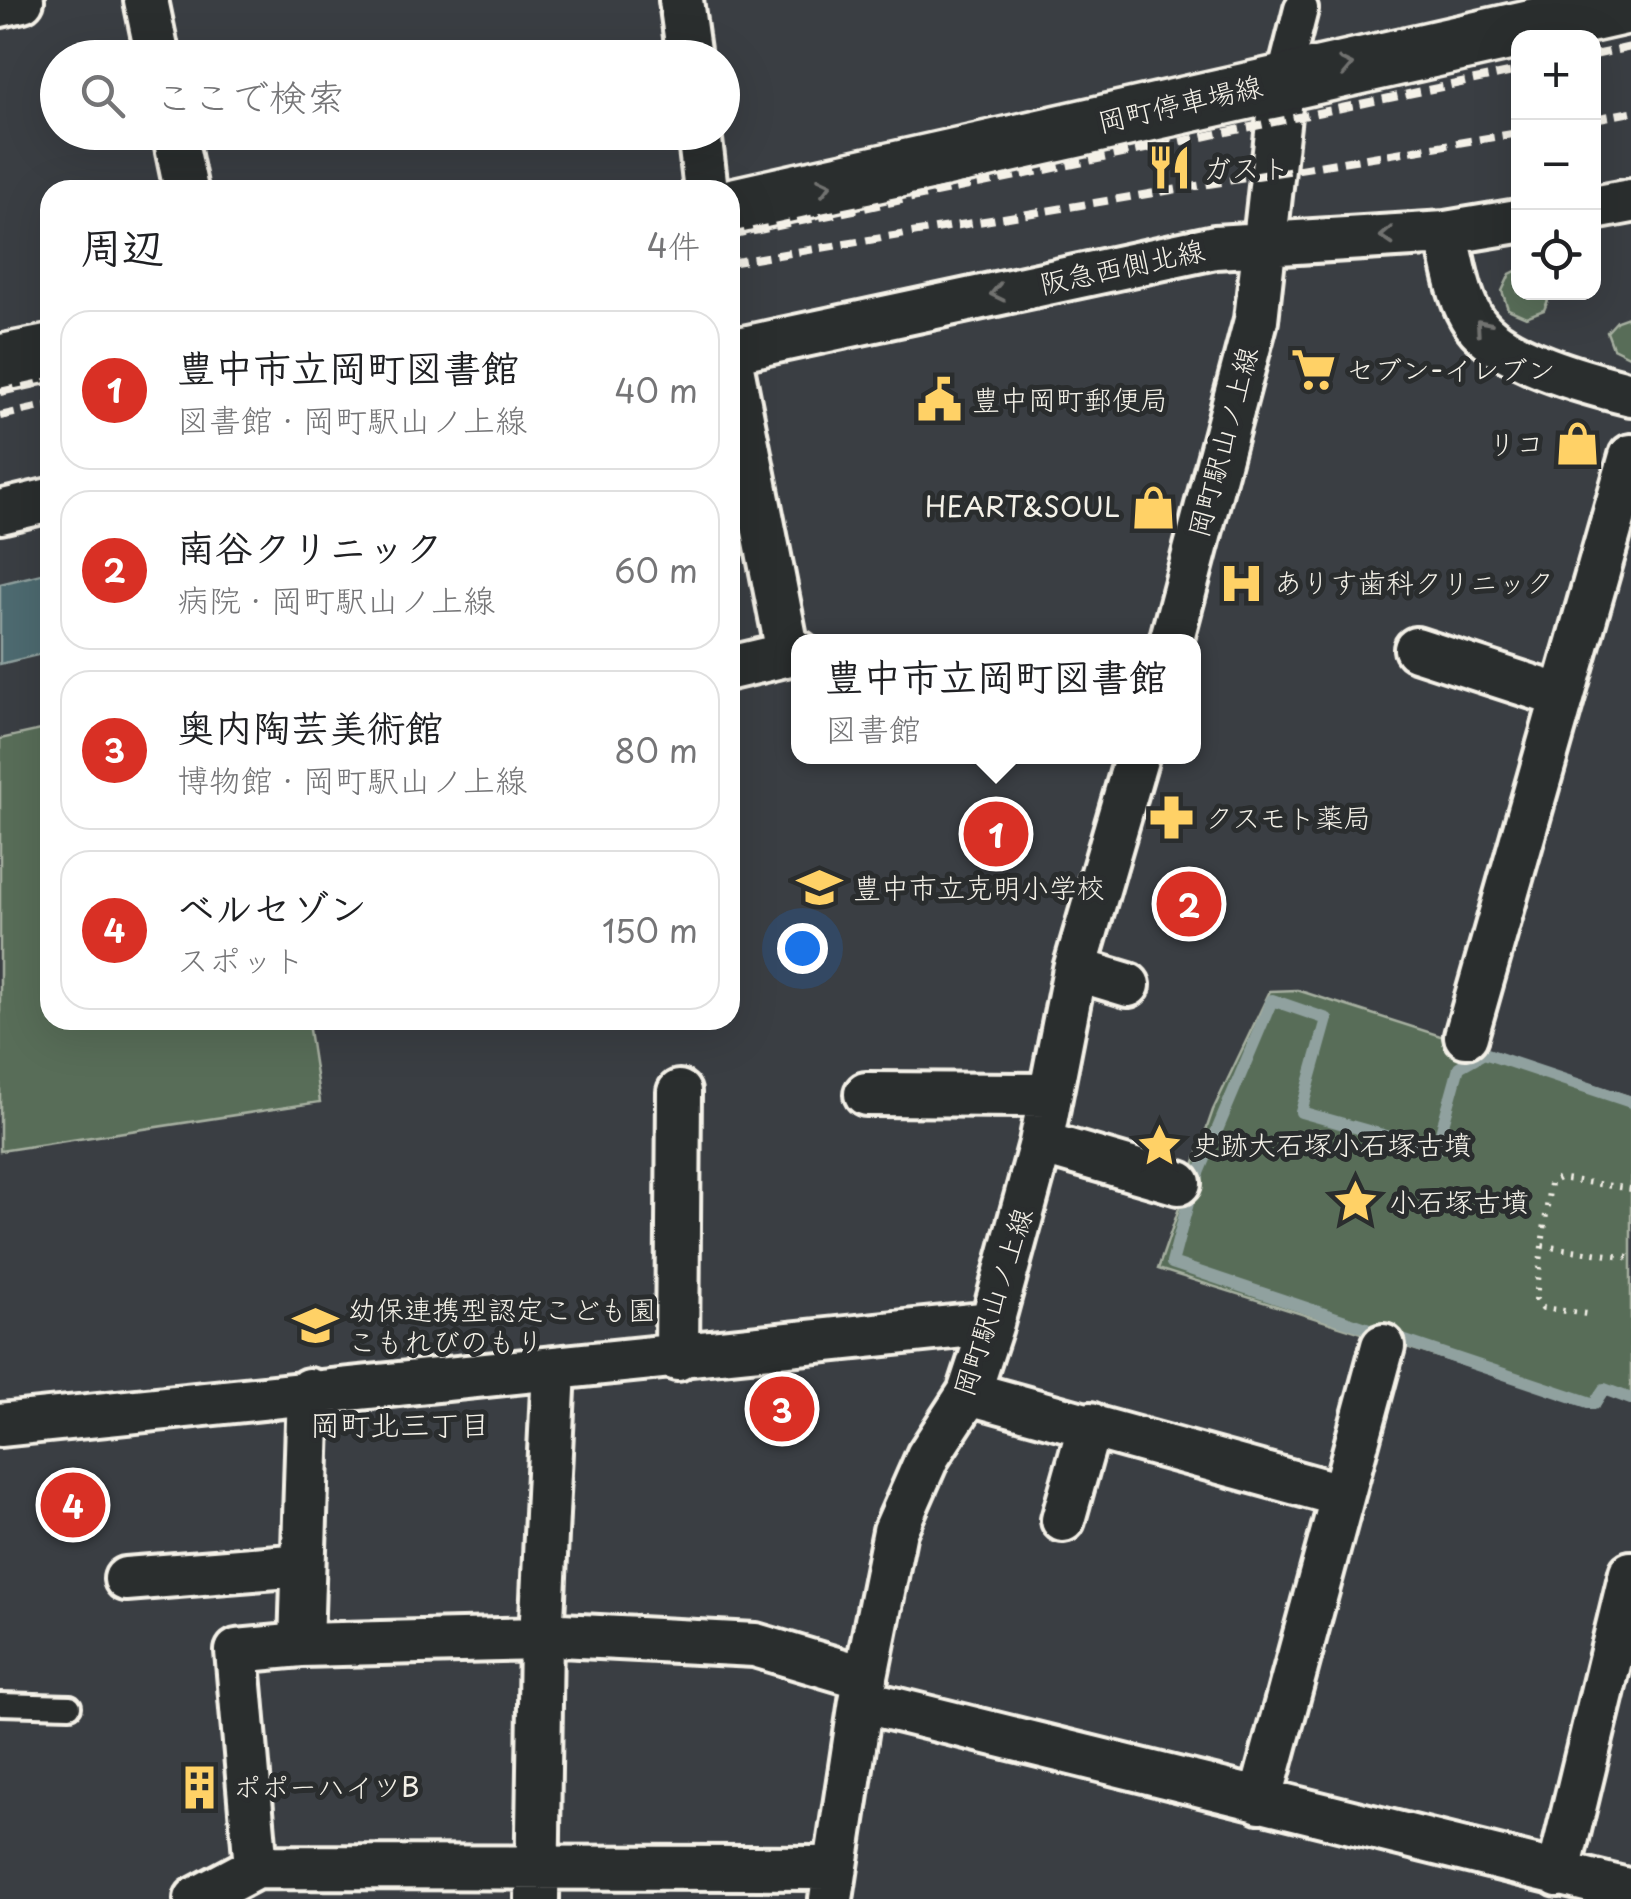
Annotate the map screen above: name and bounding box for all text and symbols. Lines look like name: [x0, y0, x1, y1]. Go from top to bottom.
map controls: [1511, 30, 1601, 300]
button: +: [1511, 30, 1601, 120]
search box: [40, 40, 740, 150]
one-way arrow: [1338, 57, 1355, 78]
street label: 岡町停車場線: [1093, 63, 1266, 142]
text: ここで検索: [155, 67, 345, 124]
icon: search: [75, 68, 130, 123]
button: −: [1511, 120, 1601, 210]
restaurant icon: ガスト: [1146, 144, 1194, 192]
place label: ガスト: [1203, 145, 1290, 188]
one-way arrow: [816, 176, 833, 197]
button: locate: [1511, 210, 1601, 300]
text: 周辺: [80, 214, 164, 277]
text: 4件: [647, 221, 700, 269]
one-way arrow: [1379, 225, 1395, 246]
street label: 阪急西側北線: [1035, 227, 1208, 304]
one-way arrow: [989, 282, 1006, 303]
one-way arrow: [1475, 319, 1493, 338]
text: 豊中市立岡町図書館: [177, 338, 519, 395]
street label: 岡町駅山ノ上線: [1175, 341, 1268, 542]
supermarket icon: セブン-イレブン: [1289, 346, 1337, 394]
place label: セブン-イレブン: [1346, 347, 1556, 390]
text: 1: [107, 366, 122, 414]
text: 40 m: [614, 366, 698, 414]
public building icon: 豊中岡町郵便局: [915, 376, 963, 424]
place label: 豊中岡町郵便局: [972, 377, 1168, 420]
text: 図書館 · 岡町駅山ノ上線: [177, 395, 527, 443]
shop icon: リコ: [1553, 420, 1601, 468]
place label: リコ: [1488, 421, 1544, 464]
shop icon: HEART&SOUL: [1129, 483, 1177, 531]
place label: HEART&SOUL: [925, 484, 1120, 527]
text: 南谷クリニック: [177, 518, 443, 575]
text: 2: [103, 546, 126, 594]
text: 60 m: [614, 546, 698, 594]
hospital icon: ありす歯科クリニック: [1217, 559, 1265, 607]
place label: ありす歯科クリニック: [1274, 560, 1554, 603]
text: 病院 · 岡町駅山ノ上線: [177, 575, 495, 623]
popup: [791, 634, 1201, 764]
text: 豊中市立岡町図書館: [825, 647, 1167, 704]
text: 奥内陶芸美術館: [177, 698, 443, 755]
text: 図書館: [825, 704, 921, 752]
text: 3: [104, 726, 125, 774]
text: 80 m: [614, 726, 698, 774]
text: 博物館 · 岡町駅山ノ上線: [177, 755, 527, 803]
pharmacy icon: クスモト薬局: [1148, 794, 1196, 842]
place label: クスモト薬局: [1205, 795, 1371, 838]
pin: 1: [964, 796, 1028, 872]
school or university icon: 豊中市立克明小学校: [796, 864, 844, 912]
place label: 豊中市立克明小学校: [853, 865, 1105, 908]
pin: 2: [1156, 866, 1222, 942]
text: ベルセゾン: [177, 878, 367, 935]
text: 4: [104, 906, 125, 954]
text: 150 m: [602, 906, 698, 954]
your location: [777, 923, 828, 974]
text: スポット: [177, 935, 305, 983]
place icon: 史跡大石塚小石塚古墳: [1135, 1121, 1183, 1169]
place label: 史跡大石塚小石塚古墳: [1192, 1122, 1472, 1165]
place icon: 小石塚古墳: [1332, 1178, 1380, 1226]
place label: 小石塚古墳: [1389, 1179, 1529, 1222]
street label: 岡町駅山ノ上線: [941, 1202, 1042, 1401]
place label: 幼保連携型認定こども園 こもれびのもり: [348, 1287, 656, 1362]
school or university icon: 幼保連携型認定こども園 こもれびのもり: [291, 1302, 339, 1350]
pin: 3: [750, 1372, 814, 1446]
district label: 岡町北三丁目: [310, 1401, 490, 1446]
pin: 4: [40, 1468, 106, 1542]
building icon: ポポーハイツB: [176, 1763, 224, 1811]
place label: ポポーハイツB: [233, 1764, 420, 1807]

